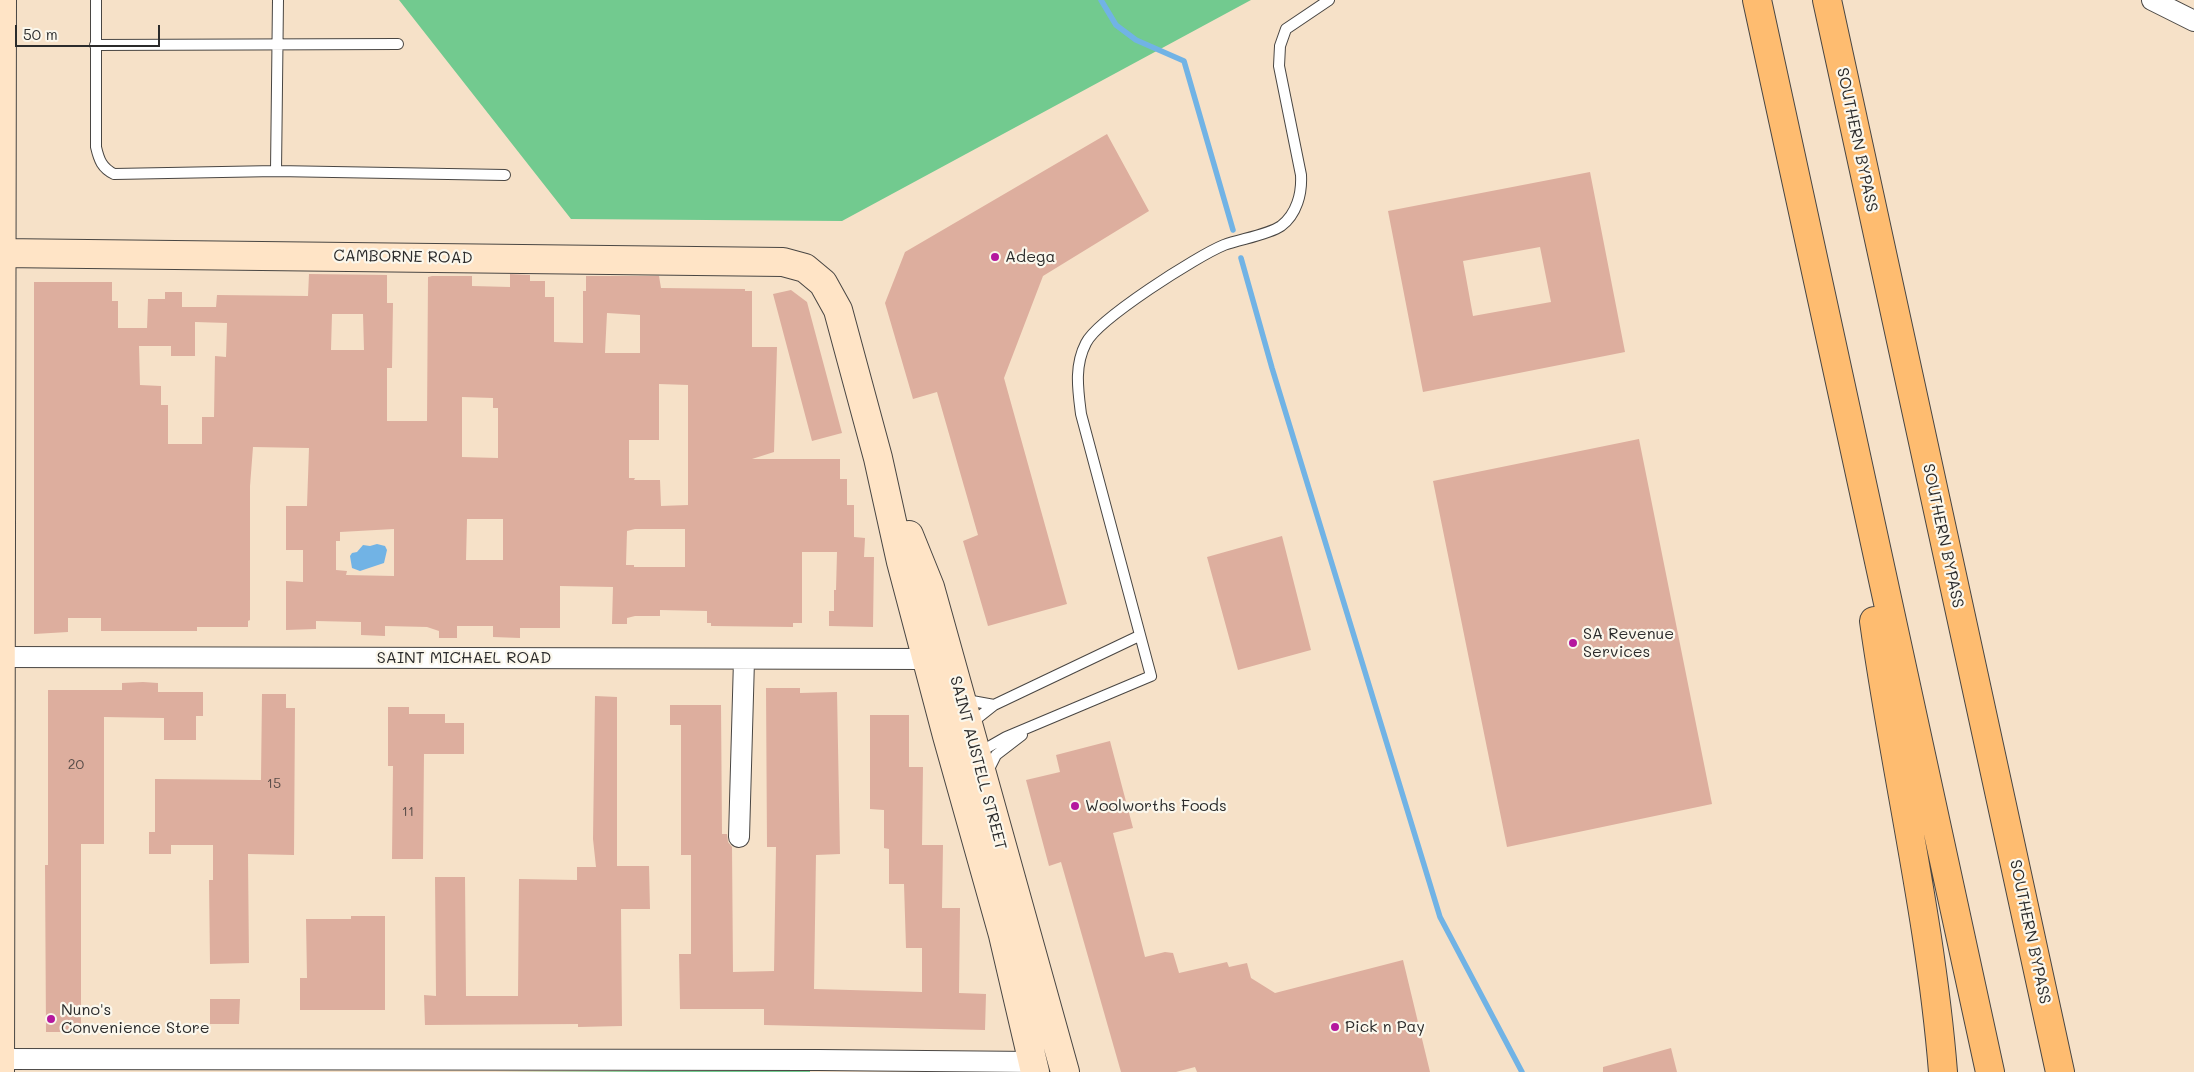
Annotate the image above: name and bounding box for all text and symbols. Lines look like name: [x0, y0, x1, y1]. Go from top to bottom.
scale bar: [18, 15, 162, 47]
text: 50 m: [23, 24, 58, 44]
street label: SOUTHERN BYPASS: [1832, 66, 1882, 214]
street label: CAMBORNE ROAD: [333, 246, 473, 268]
place label: Adega: [1005, 247, 1055, 267]
marker: Adega: [989, 251, 1001, 263]
street label: SOUTHERN BYPASS: [1918, 462, 1968, 610]
place label: SA Revenue Services: [1583, 624, 1674, 662]
marker: SA Revenue Services: [1567, 637, 1579, 649]
street label: SAINT MICHAEL ROAD: [377, 648, 551, 668]
street label: SAINT AUSTELL STREET: [946, 674, 1010, 852]
house number: 20: [68, 757, 84, 773]
house number: 15: [267, 776, 281, 792]
place label: Woolworths Foods: [1085, 796, 1227, 816]
marker: Woolworths Foods: [1069, 800, 1081, 812]
house number: 11: [402, 804, 414, 820]
street label: SOUTHERN BYPASS: [2005, 858, 2055, 1006]
place label: Nuno's Convenience Store: [61, 1000, 210, 1038]
marker: Nuno's Convenience Store: [45, 1013, 57, 1025]
place label: Pick n Pay: [1345, 1017, 1425, 1037]
marker: Pick n Pay: [1329, 1021, 1341, 1033]

